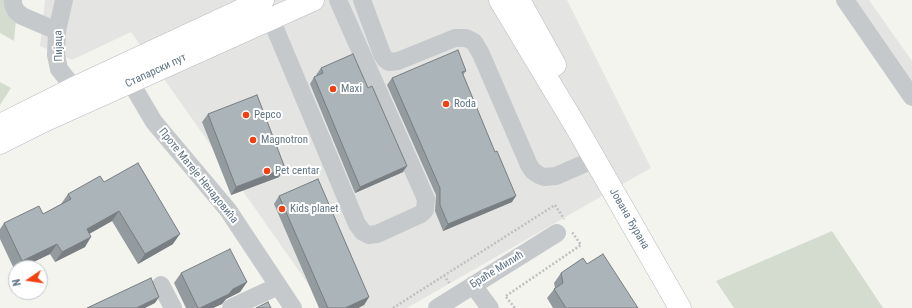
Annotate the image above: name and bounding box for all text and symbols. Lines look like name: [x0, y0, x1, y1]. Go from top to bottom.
street label: Пијаца: [52, 30, 66, 62]
street label: Стапарски пут: [123, 51, 189, 91]
place label: Maxi: [341, 82, 362, 96]
marker: Maxi: [328, 84, 338, 94]
place label: Roda: [454, 97, 476, 111]
marker: Roda: [441, 99, 451, 109]
place label: Pepco: [254, 108, 281, 122]
marker: Pepco: [241, 110, 251, 120]
street label: Проте Матеје Ненадовића: [155, 126, 241, 226]
place label: Magnotron: [261, 133, 308, 147]
marker: Magnotron: [248, 135, 258, 145]
place label: Pet centar: [275, 164, 319, 178]
marker: Pet centar: [262, 166, 272, 176]
street label: Јована Ђурана: [606, 186, 652, 252]
place label: Kids planet: [290, 202, 338, 216]
marker: Kids planet: [277, 204, 287, 214]
street label: Браће Милић: [468, 248, 526, 292]
north arrow: [8, 260, 48, 300]
text: N: [10, 278, 24, 287]

